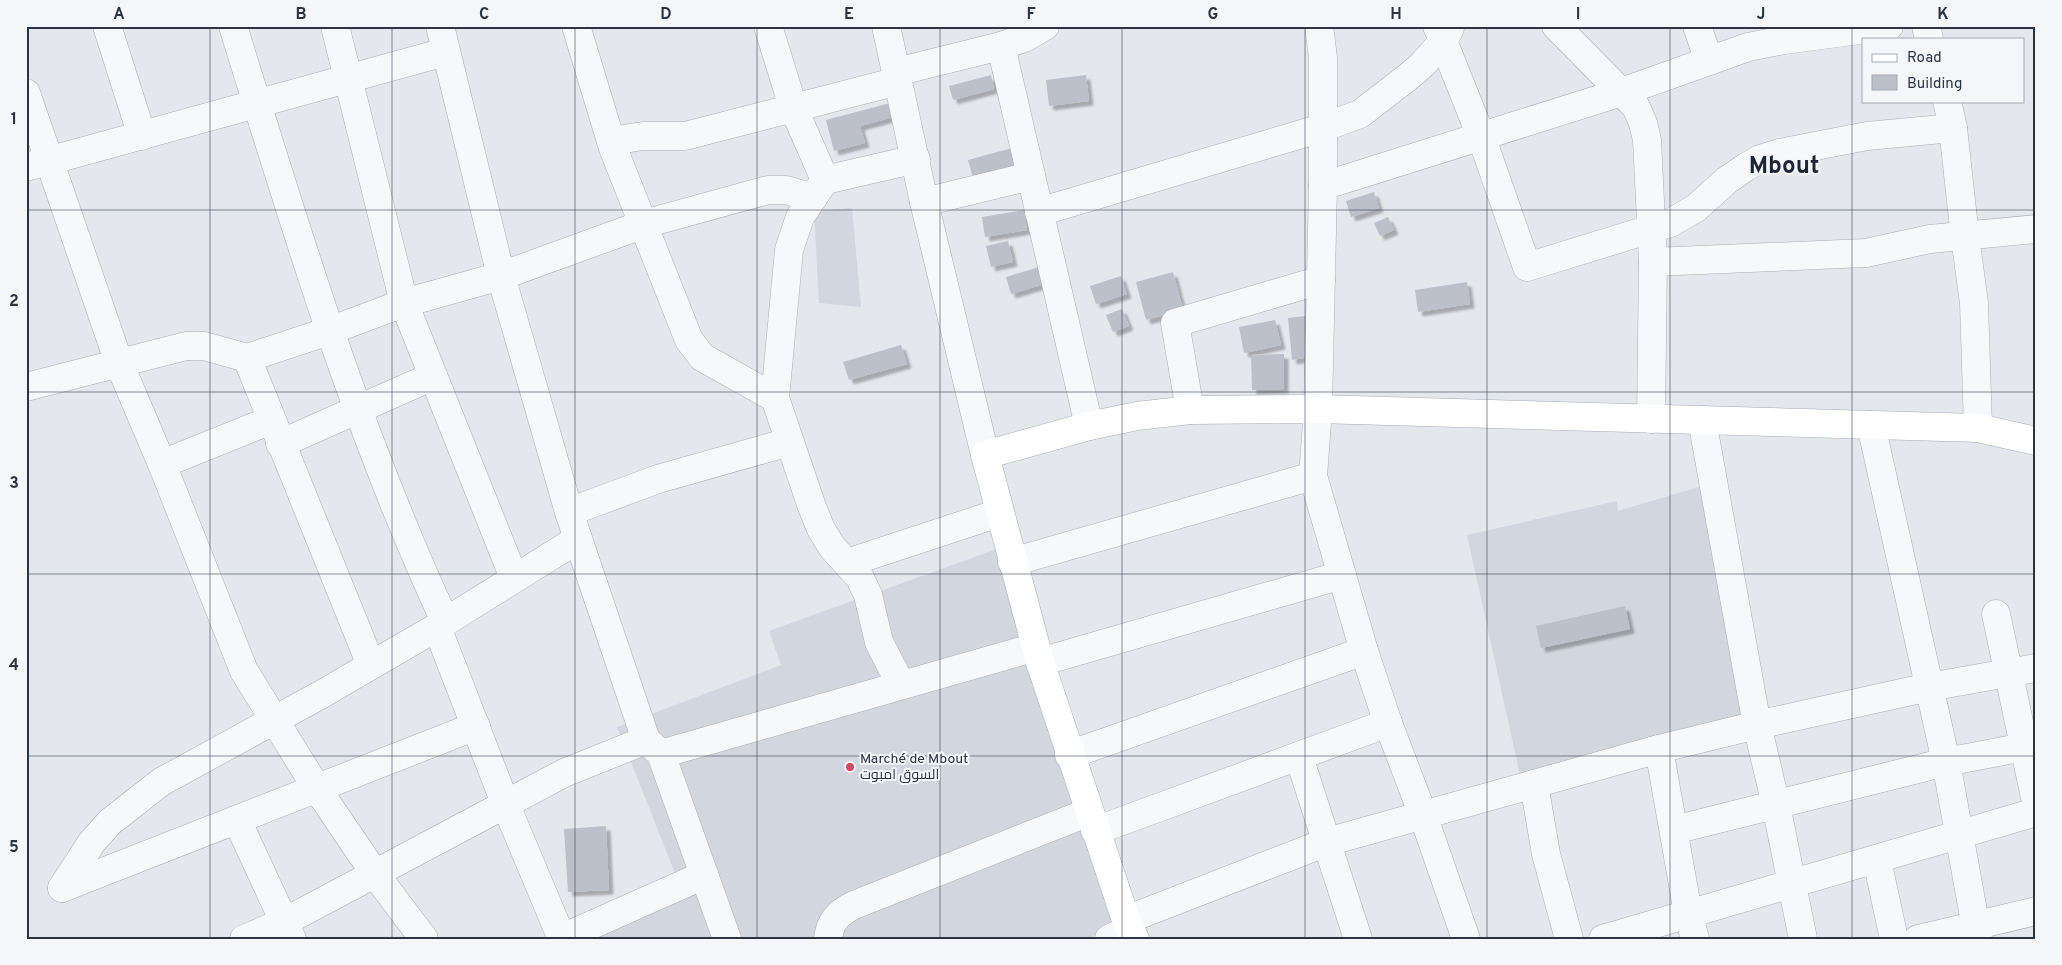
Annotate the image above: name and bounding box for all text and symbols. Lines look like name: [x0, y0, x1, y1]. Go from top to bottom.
text: A: [113, 5, 125, 25]
text: B: [295, 5, 307, 25]
text: C: [479, 5, 489, 25]
text: D: [660, 5, 672, 25]
text: E: [844, 5, 854, 25]
text: F: [1026, 5, 1036, 25]
text: G: [1208, 5, 1218, 25]
text: H: [1390, 5, 1402, 25]
text: I: [1576, 5, 1580, 25]
text: J: [1757, 5, 1765, 25]
text: K: [1937, 5, 1949, 25]
legend: [1862, 38, 2024, 102]
text: Road: [1907, 49, 1942, 68]
text: Building: [1907, 75, 1962, 94]
text: 1: [11, 110, 17, 130]
district label: Mbout: [1749, 152, 1819, 182]
text: 2: [9, 292, 19, 312]
text: 3: [9, 474, 19, 494]
text: 4: [9, 656, 19, 676]
place label: Marché de Mbout السوق امبوت: [860, 751, 968, 784]
marker: Marché de Mbout السوق امبوت: [844, 761, 856, 773]
text: 5: [9, 838, 19, 858]

